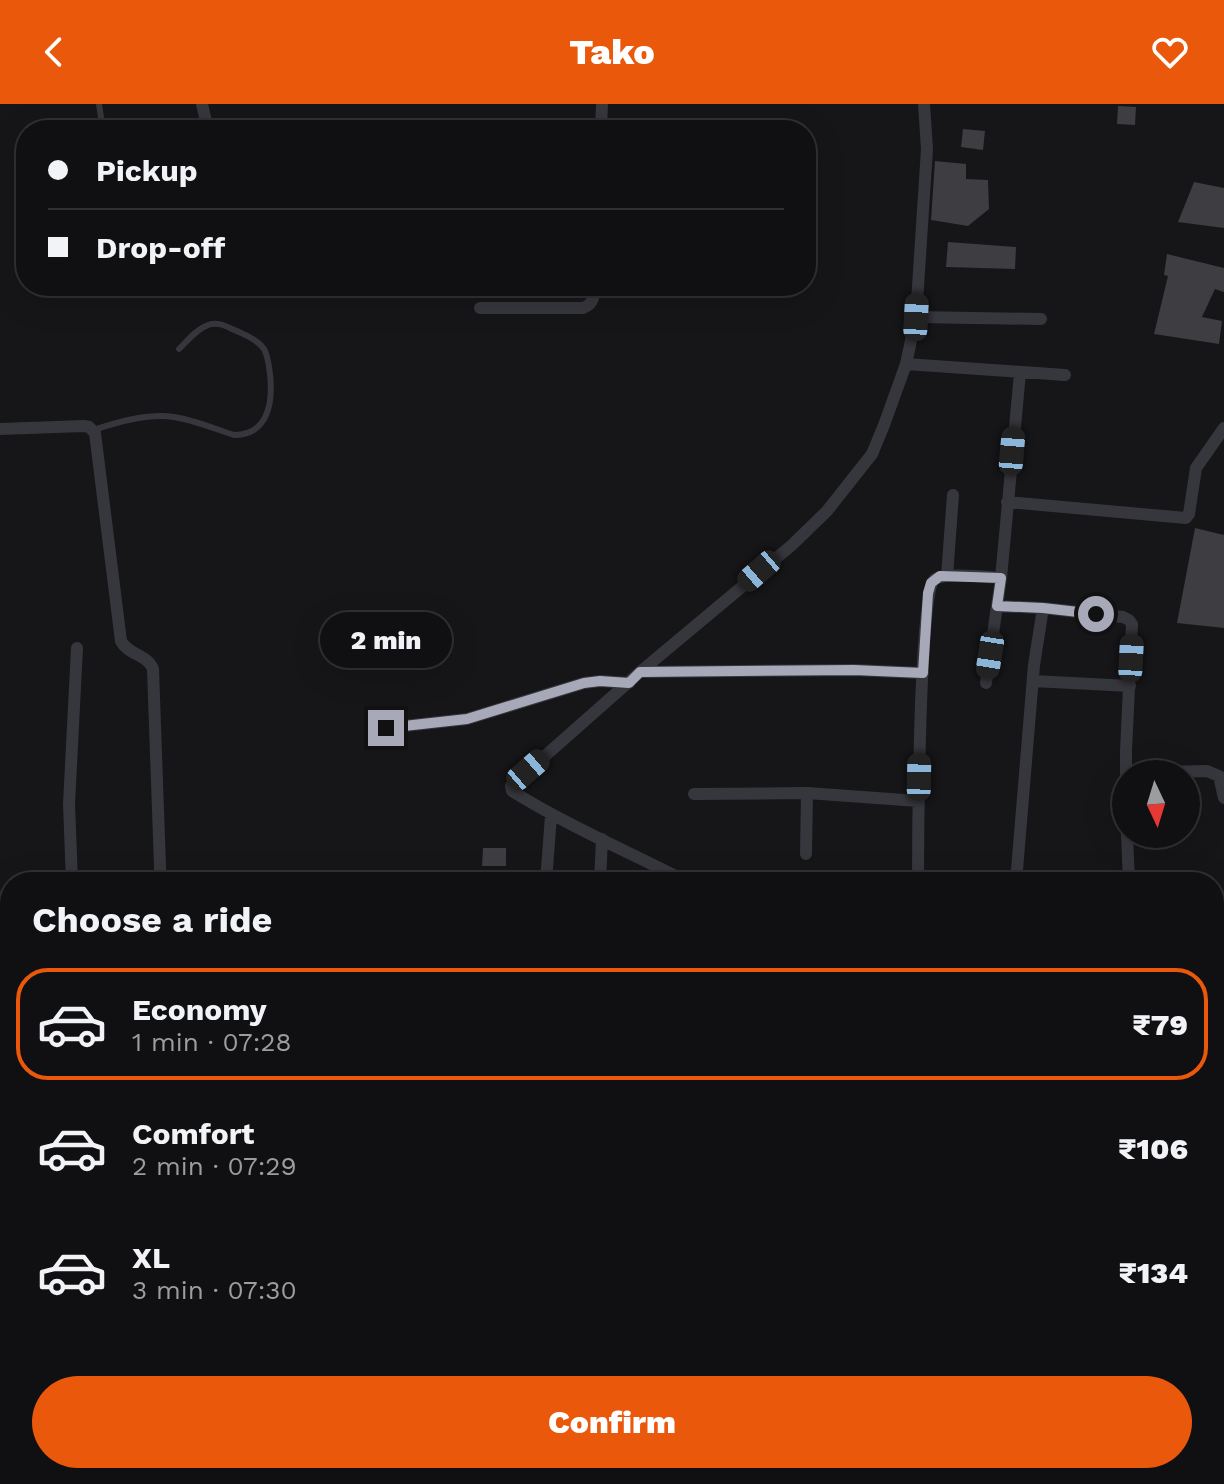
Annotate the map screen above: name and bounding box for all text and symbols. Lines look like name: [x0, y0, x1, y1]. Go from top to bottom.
icon: back: [32, 30, 76, 74]
icon: heart: [1148, 30, 1192, 74]
text: Tako: [569, 31, 655, 73]
text: Pickup: [96, 153, 198, 188]
text: Drop-off: [96, 230, 225, 265]
car: [903, 292, 929, 342]
car: [998, 426, 1026, 476]
car: [733, 546, 785, 596]
route start: [1078, 596, 1114, 632]
callout: 2 min: [320, 612, 452, 668]
text: 2 min: [351, 625, 421, 655]
car: [974, 629, 1006, 681]
car: [1118, 633, 1144, 683]
route end: [368, 710, 404, 746]
car: [502, 745, 554, 795]
car: [907, 753, 931, 801]
north arrow: [1112, 760, 1200, 848]
map controls: [1112, 760, 1200, 848]
text: Choose a ride: [32, 899, 272, 941]
icon: car: [36, 988, 108, 1060]
text: Economy: [132, 992, 267, 1027]
text: ₹79: [1132, 1007, 1188, 1042]
text: 1 min · 07:28: [132, 1027, 292, 1057]
icon: car: [36, 1112, 108, 1184]
text: Comfort: [132, 1116, 254, 1151]
text: ₹106: [1118, 1131, 1188, 1166]
text: 2 min · 07:29: [132, 1151, 297, 1181]
icon: car: [36, 1236, 108, 1308]
text: XL: [132, 1240, 170, 1275]
text: ₹134: [1118, 1255, 1188, 1290]
text: 3 min · 07:30: [132, 1275, 297, 1305]
button: Confirm: [32, 1376, 1192, 1468]

